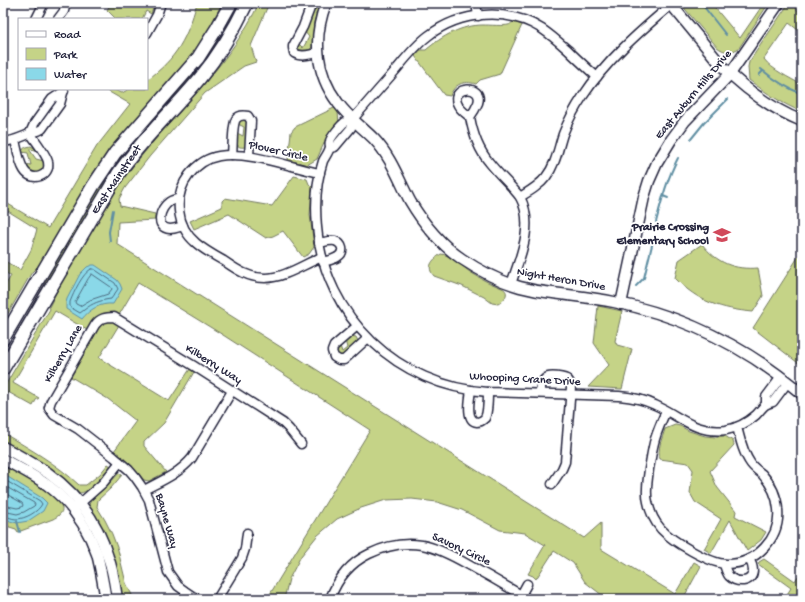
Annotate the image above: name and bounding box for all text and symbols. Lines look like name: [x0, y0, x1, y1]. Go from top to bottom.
legend: [18, 18, 148, 90]
text: Road: [54, 29, 81, 43]
street label: East Auburn Hills Drive: [653, 47, 736, 142]
text: Park: [53, 49, 79, 63]
text: Water: [54, 69, 88, 83]
street label: Plover Circle: [246, 138, 310, 166]
street label: East Mainstreet: [89, 142, 146, 217]
place label: Prairie Crossing Elementary School: [616, 221, 709, 249]
school or university icon: Prairie Crossing Elementary School: [712, 225, 732, 245]
street label: Night Heron Drive: [516, 265, 607, 295]
street label: Kilberry Lane: [42, 322, 87, 385]
street label: Kilberry Way: [182, 342, 244, 388]
street label: Whooping Crane Drive: [469, 370, 582, 390]
street label: Bayne Way: [151, 491, 180, 550]
street label: Savory Circle: [429, 530, 493, 570]

